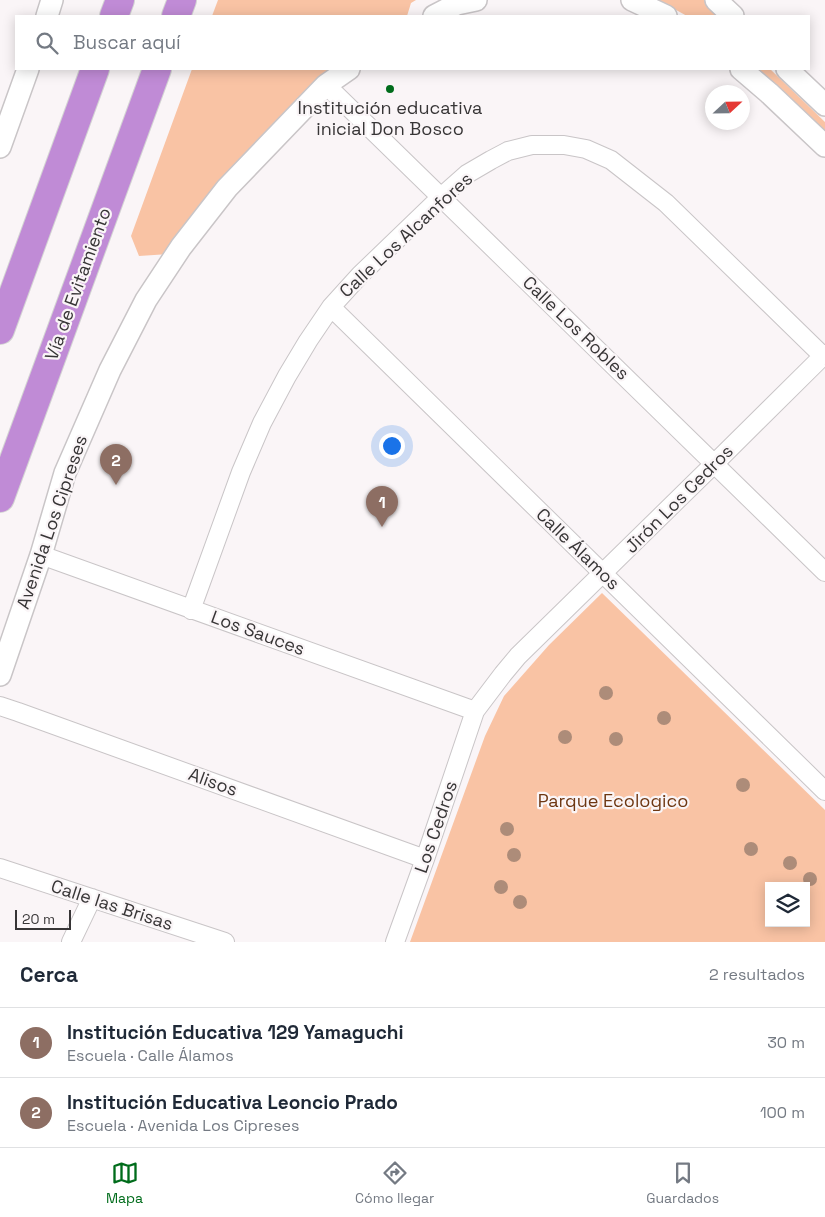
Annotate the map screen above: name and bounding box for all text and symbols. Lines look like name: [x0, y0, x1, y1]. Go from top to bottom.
search box: [15, 15, 810, 70]
icon: search: [33, 29, 61, 57]
text: Buscar aquí: [73, 30, 181, 55]
marker: Institución educativa inicial Don Bosco: [384, 83, 396, 95]
north arrow: [705, 85, 750, 130]
place label: Institución educativa inicial Don Bosco: [298, 96, 482, 140]
street label: Calle Los Alcanfores: [334, 167, 477, 302]
street label: Vía de Evitamiento: [39, 204, 116, 363]
street label: Calle Los Robles: [518, 271, 635, 384]
street label: Avenida Los Cipreses: [11, 432, 92, 612]
your location: [379, 433, 405, 459]
street label: Jirón Los Cedros: [620, 440, 738, 558]
pin: 2: [100, 444, 132, 485]
pin: 1: [366, 486, 398, 527]
street label: Calle Álamos: [532, 503, 625, 594]
street label: Los Sauces: [208, 605, 308, 660]
street label: Alisos: [186, 762, 241, 801]
street label: Los Cedros: [409, 778, 462, 876]
park label: Parque Ecologico: [538, 789, 688, 812]
street label: Calle las Brisas: [48, 874, 176, 935]
map controls: [765, 882, 810, 927]
button: layers: [765, 882, 810, 927]
scale bar: [15, 907, 71, 930]
text: 20 m: [22, 910, 55, 928]
text: Cerca: [20, 961, 78, 988]
text: 2 resultados: [709, 964, 805, 985]
text: Institución Educativa 129 Yamaguchi: [67, 1020, 404, 1045]
text: 1: [32, 1032, 40, 1053]
text: 30 m: [767, 1032, 805, 1053]
text: Escuela · Calle Álamos: [67, 1045, 234, 1066]
text: Institución Educativa Leoncio Prado: [67, 1090, 398, 1115]
text: 2: [31, 1102, 41, 1123]
text: 100 m: [760, 1102, 805, 1123]
text: Escuela · Avenida Los Cipreses: [67, 1115, 299, 1136]
tab: Mapa: [106, 1159, 143, 1207]
tab: Cómo llegar: [355, 1159, 434, 1207]
tab: Guardados: [646, 1159, 719, 1207]

